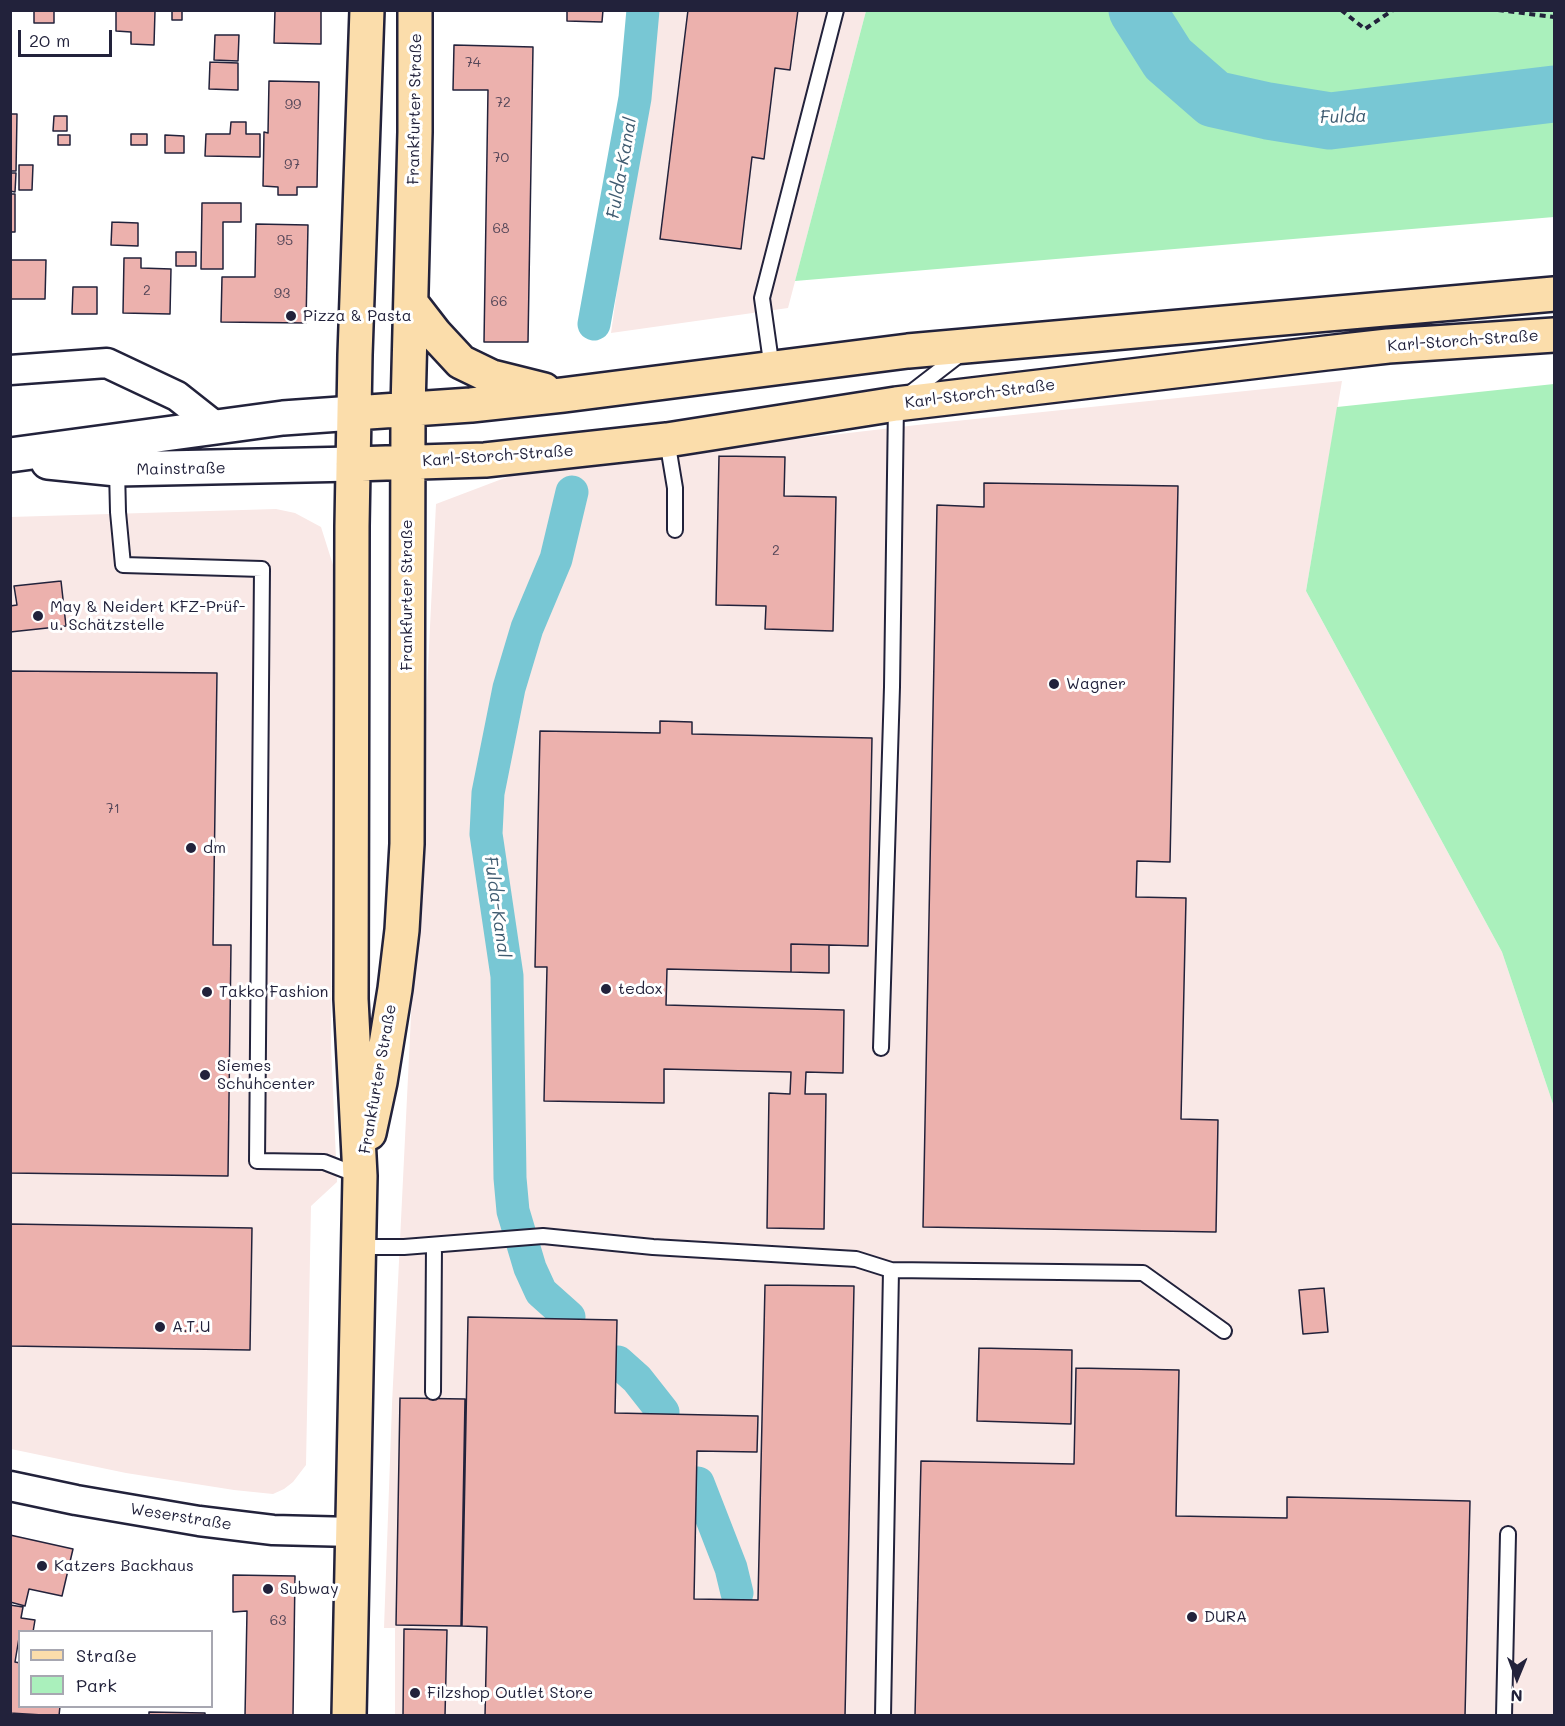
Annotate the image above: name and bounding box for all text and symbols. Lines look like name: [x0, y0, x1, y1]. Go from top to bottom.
scale bar: [21, 18, 116, 56]
text: 20 m: [29, 28, 70, 52]
street label: Frankfurter Straße: [404, 33, 426, 185]
house number: 74: [465, 55, 481, 71]
house number: 72: [495, 95, 511, 111]
house number: 99: [285, 97, 301, 113]
water label: Fulda: [1319, 105, 1367, 129]
water label: Fulda-Kanal: [602, 116, 642, 220]
house number: 70: [493, 150, 509, 166]
house number: 97: [284, 157, 300, 173]
house number: 68: [493, 221, 509, 237]
house number: 95: [277, 233, 293, 249]
house number: 2: [143, 283, 151, 299]
house number: 93: [274, 286, 290, 302]
house number: 66: [491, 294, 507, 310]
place label: Pizza & Pasta: [303, 306, 412, 326]
marker: Pizza & Pasta: [284, 309, 298, 323]
street label: Karl-Storch-Straße: [1387, 326, 1539, 356]
street label: Karl-Storch-Straße: [904, 375, 1056, 413]
street label: Karl-Storch-Straße: [422, 441, 574, 471]
street label: Mainstraße: [136, 459, 226, 479]
street label: Frankfurter Straße: [397, 519, 417, 671]
house number: 2: [772, 543, 780, 559]
place label: May & Neidert KFZ-Prüf- u. Schätzstelle: [50, 597, 245, 635]
marker: May & Neidert KFZ-Prüf- u. Schätzstelle: [31, 609, 45, 623]
place label: Wagner: [1066, 674, 1126, 694]
marker: Wagner: [1047, 677, 1061, 691]
house number: 71: [106, 801, 120, 817]
place label: dm: [203, 838, 226, 858]
marker: dm: [184, 841, 198, 855]
water label: Fulda-Kanal: [479, 855, 515, 959]
place label: tedox: [618, 979, 663, 999]
place label: Takko Fashion: [219, 982, 328, 1002]
marker: tedox: [599, 982, 613, 996]
marker: Takko Fashion: [200, 985, 214, 999]
street label: Frankfurter Straße: [355, 1003, 401, 1155]
place label: Siemes Schuhcenter: [217, 1056, 315, 1094]
marker: Siemes Schuhcenter: [198, 1068, 212, 1082]
place label: A.T.U: [172, 1317, 211, 1337]
marker: A.T.U: [153, 1320, 167, 1334]
street label: Weserstraße: [129, 1499, 233, 1535]
place label: Katzers Backhaus: [54, 1556, 194, 1576]
marker: Katzers Backhaus: [35, 1559, 49, 1573]
place label: Subway: [280, 1579, 339, 1599]
marker: Subway: [261, 1582, 275, 1596]
place label: DURA: [1204, 1607, 1247, 1627]
marker: DURA: [1185, 1610, 1199, 1624]
house number: 63: [270, 1613, 286, 1629]
legend: [18, 1630, 213, 1708]
text: Straße: [76, 1643, 137, 1667]
north arrow: [1487, 1648, 1547, 1708]
text: Park: [76, 1673, 117, 1697]
place label: Filzshop Outlet Store: [427, 1683, 593, 1703]
marker: Filzshop Outlet Store: [408, 1686, 422, 1700]
text: N: [1510, 1686, 1523, 1707]

